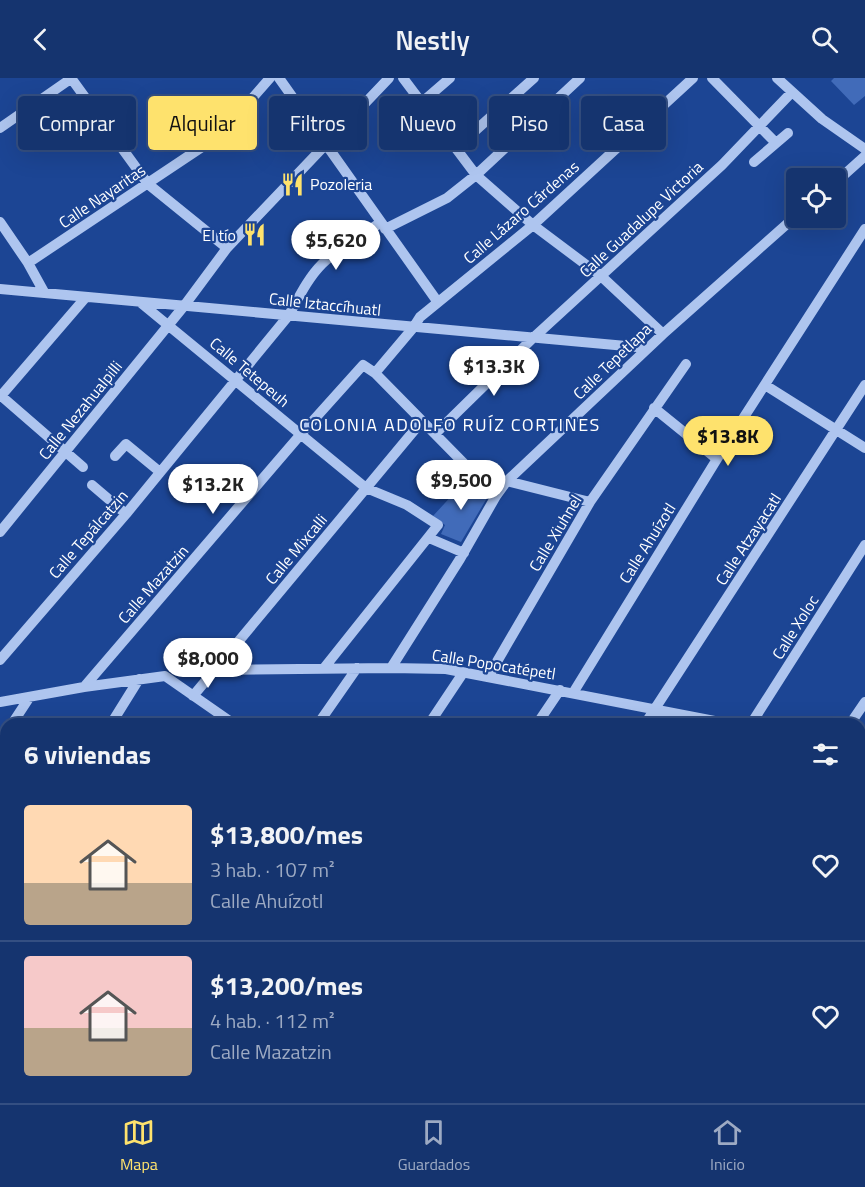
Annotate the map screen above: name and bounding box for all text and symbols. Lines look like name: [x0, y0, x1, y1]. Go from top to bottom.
text: Nestly: [395, 19, 470, 60]
icon: back: [24, 23, 57, 56]
icon: search: [808, 23, 841, 56]
chip: Comprar: [18, 96, 136, 150]
chip: Alquilar: [148, 96, 257, 150]
chip: Filtros: [269, 96, 367, 150]
chip: Nuevo: [379, 96, 477, 150]
chip: Piso: [489, 96, 569, 150]
chip: Casa: [581, 96, 666, 150]
street label: Calle Lázaro Cárdenas: [458, 155, 584, 269]
street label: Calle Guadalupe Victoria: [574, 155, 708, 283]
street label: Calle Nayaritas: [54, 158, 150, 234]
map controls: [786, 168, 846, 228]
button: locate: [786, 168, 846, 228]
restaurant icon: Pozoleria: [279, 171, 305, 197]
place label: Pozoleria: [310, 172, 372, 196]
pin: $5,620: [287, 220, 385, 271]
restaurant icon: El tío: [241, 222, 267, 248]
place label: El tío: [202, 223, 236, 247]
text: $5,620: [305, 224, 367, 255]
street label: Calle Iztaccíhuatl: [268, 286, 382, 322]
street label: Calle Tepetlapa: [567, 317, 657, 405]
street label: Calle Tetepeuh: [205, 331, 295, 413]
pin: $13.3K: [445, 346, 543, 397]
text: $13.3K: [463, 350, 525, 381]
street label: Calle Nezahualpilli: [32, 355, 128, 465]
district label: COLONIA ADOLFO RUÍZ CORTINES: [299, 411, 601, 438]
pin: $13.8K: [679, 416, 777, 467]
text: $13.8K: [697, 420, 759, 451]
pin: $9,500: [412, 460, 510, 511]
pin: $13.2K: [164, 464, 262, 515]
text: $9,500: [430, 464, 492, 495]
text: $13.2K: [182, 468, 244, 499]
street label: Calle Tepálcatzin: [43, 484, 133, 584]
street label: Calle Atzayacatl: [709, 488, 787, 590]
street label: Calle Xiuhnel: [523, 490, 587, 576]
street label: Calle Ahuízotl: [613, 498, 681, 588]
street label: Calle Mixcalli: [259, 509, 333, 589]
street label: Calle Mazatzin: [112, 539, 194, 629]
street label: Calle Xoloc: [766, 590, 824, 664]
pin: $8,000: [159, 638, 257, 689]
text: $8,000: [177, 642, 239, 673]
street label: Calle Popocatépetl: [430, 642, 558, 686]
text: 6 viviendas: [24, 735, 151, 774]
icon: filters: [809, 738, 842, 771]
text: $13,800/mes: [210, 815, 363, 854]
icon: home: [72, 829, 144, 901]
icon: heart: [809, 849, 842, 882]
text: 3 hab. · 107 m²: [210, 854, 335, 885]
text: Calle Ahuízotl: [210, 885, 323, 916]
text: $13,200/mes: [210, 966, 363, 1005]
icon: home: [72, 980, 144, 1052]
icon: heart: [809, 1000, 842, 1033]
text: 4 hab. · 112 m²: [210, 1005, 335, 1036]
text: Calle Mazatzin: [210, 1036, 332, 1067]
tab: Mapa: [120, 1116, 158, 1176]
tab: Guardados: [398, 1116, 470, 1176]
tab: Inicio: [710, 1116, 745, 1176]

